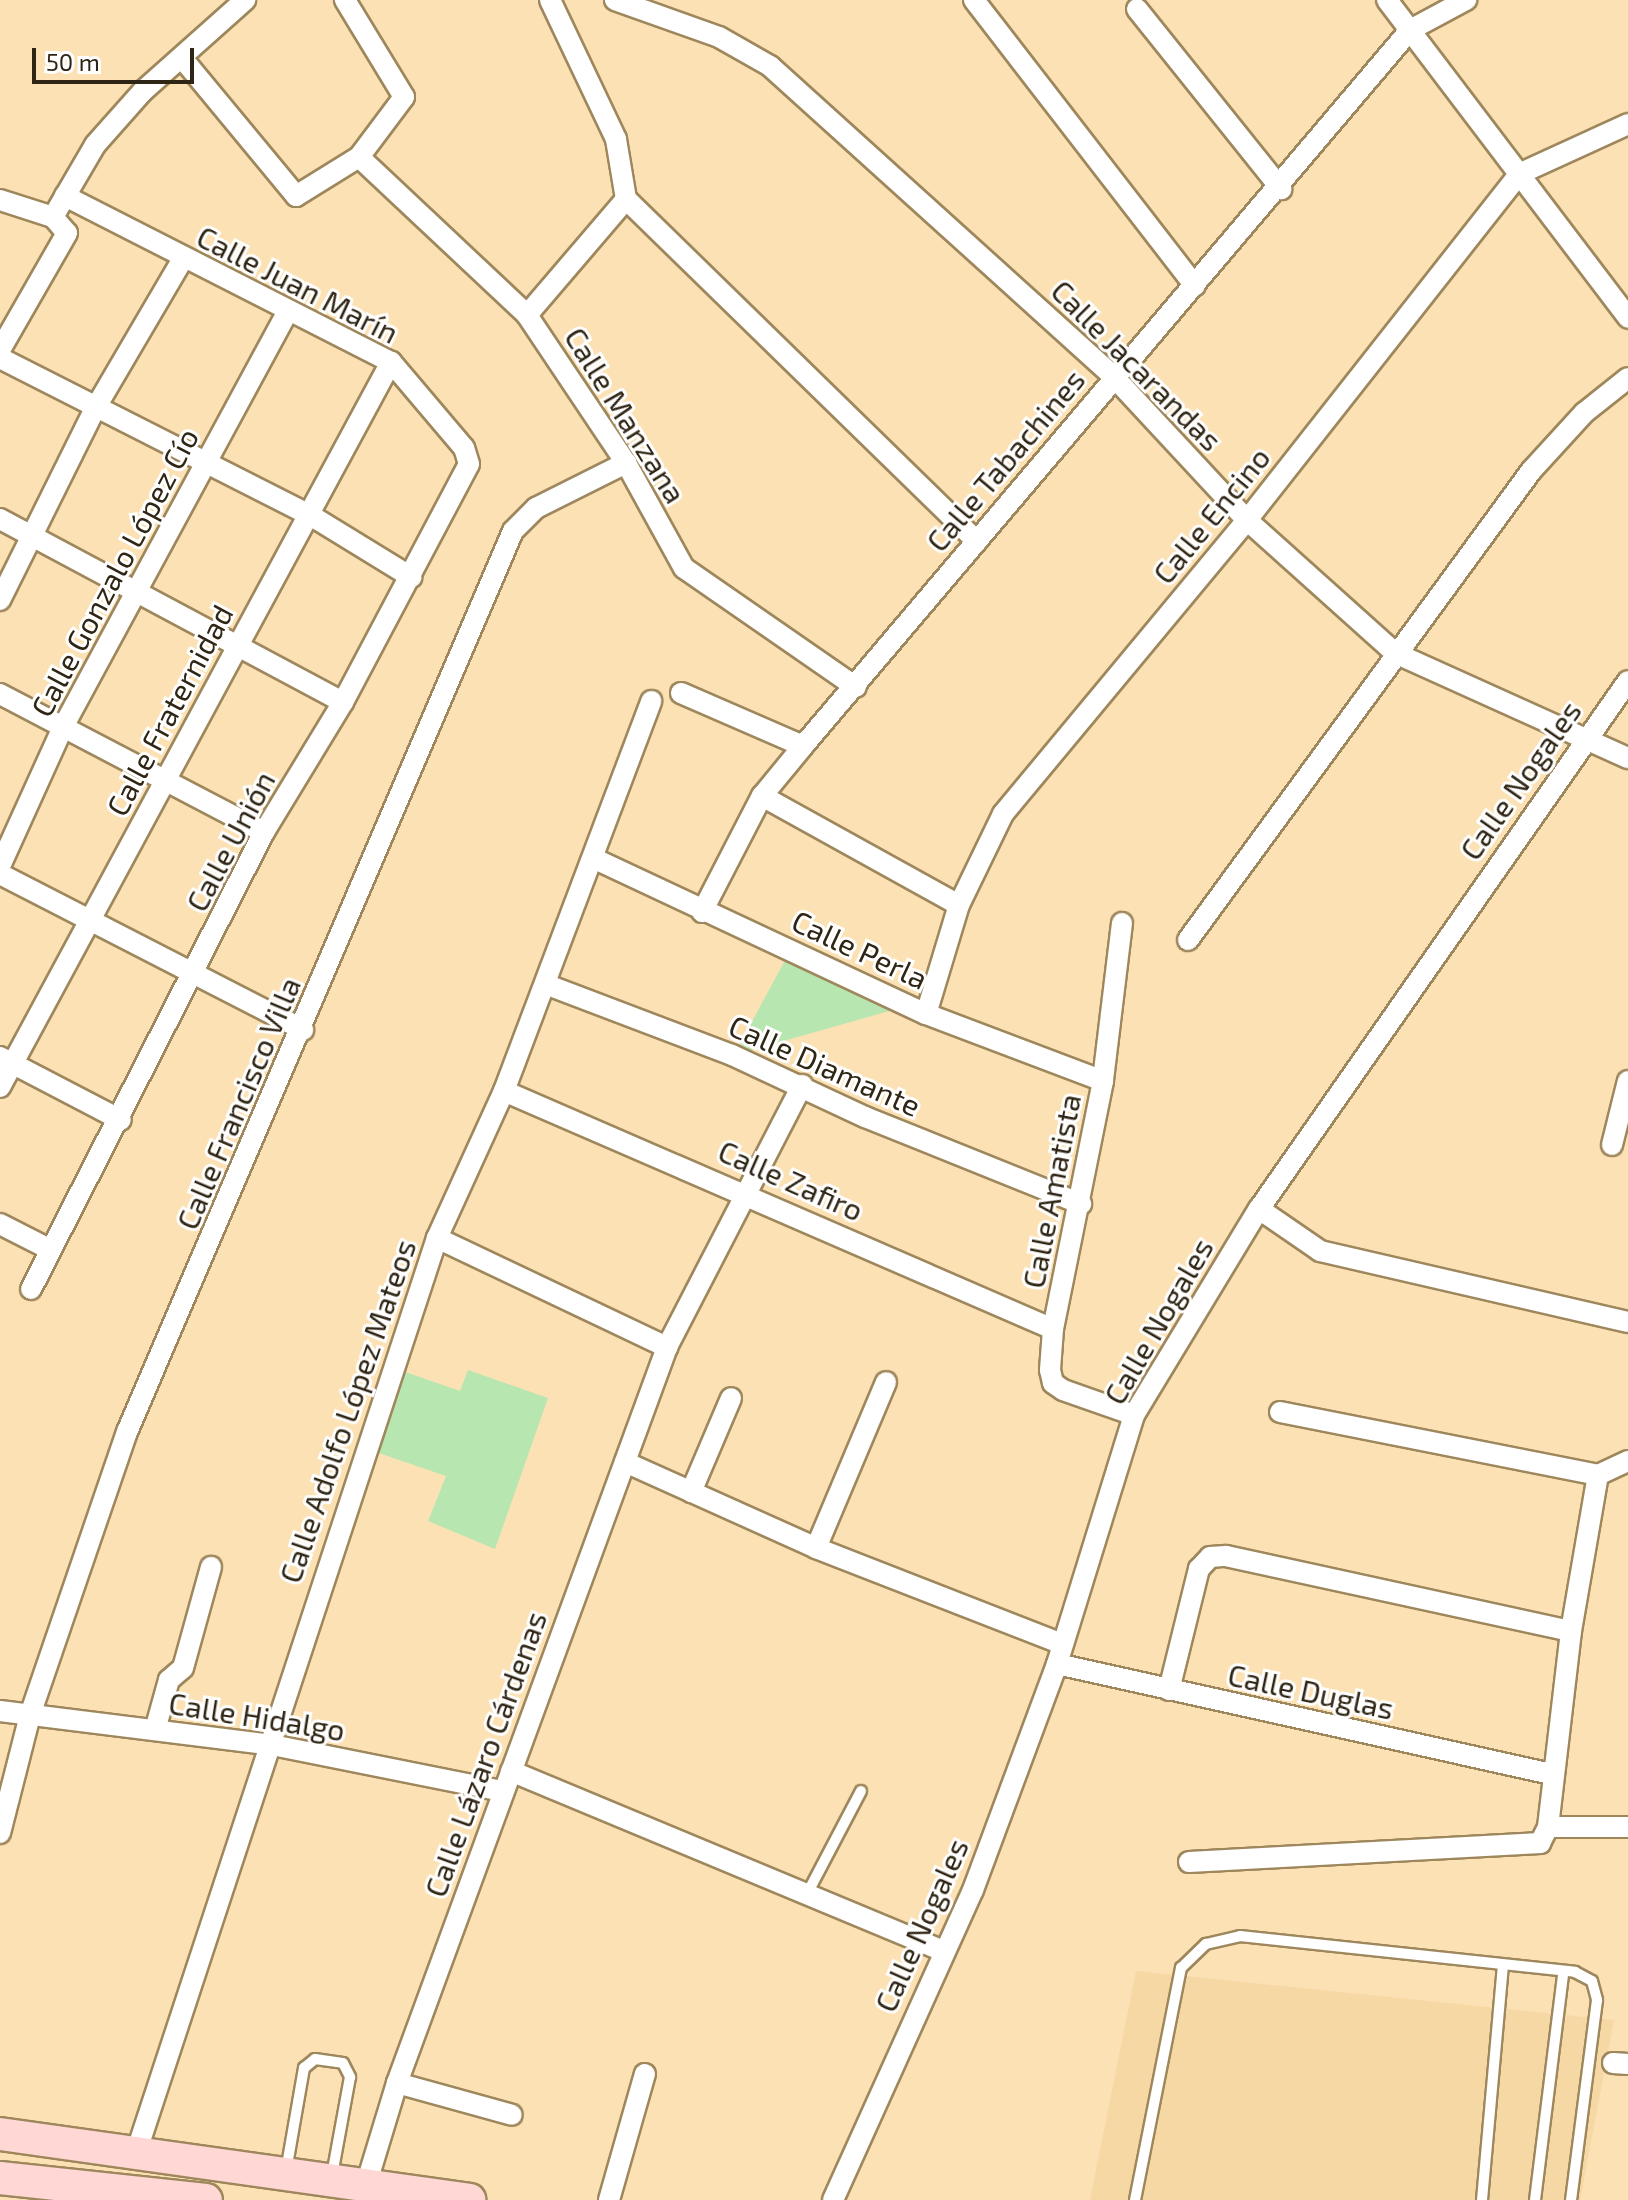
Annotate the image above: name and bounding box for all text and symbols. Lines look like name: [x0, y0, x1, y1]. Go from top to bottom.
scale bar: [36, 32, 198, 82]
text: 50 m: [46, 47, 100, 76]
street label: Calle Juan Marín: [191, 218, 405, 350]
street label: Calle Jacarandas: [1044, 272, 1230, 458]
street label: Calle Manzana: [558, 321, 694, 509]
street label: Calle Tabachines: [918, 361, 1092, 559]
street label: Calle Gonzalo López Cío: [23, 422, 205, 722]
street label: Calle Encino: [1145, 440, 1277, 590]
street label: Calle Fraternidad: [98, 598, 240, 822]
street label: Calle Nogales: [1452, 694, 1588, 866]
street label: Calle Unión: [178, 765, 282, 917]
street label: Calle Perla: [787, 902, 933, 996]
street label: Calle Francisco Villa: [168, 971, 308, 1235]
street label: Calle Diamante: [724, 1007, 926, 1123]
street label: Calle Amatista: [1014, 1091, 1088, 1291]
street label: Calle Zafiro: [713, 1132, 869, 1228]
street label: Calle Nogales: [1096, 1232, 1220, 1410]
street label: Calle Adolfo López Mateos: [271, 1234, 423, 1588]
street label: Calle Lázaro Cárdenas: [417, 1606, 553, 1902]
street label: Calle Duglas: [1225, 1656, 1397, 1726]
street label: Calle Hidalgo: [166, 1684, 348, 1748]
street label: Calle Nogales: [867, 1833, 975, 2017]

